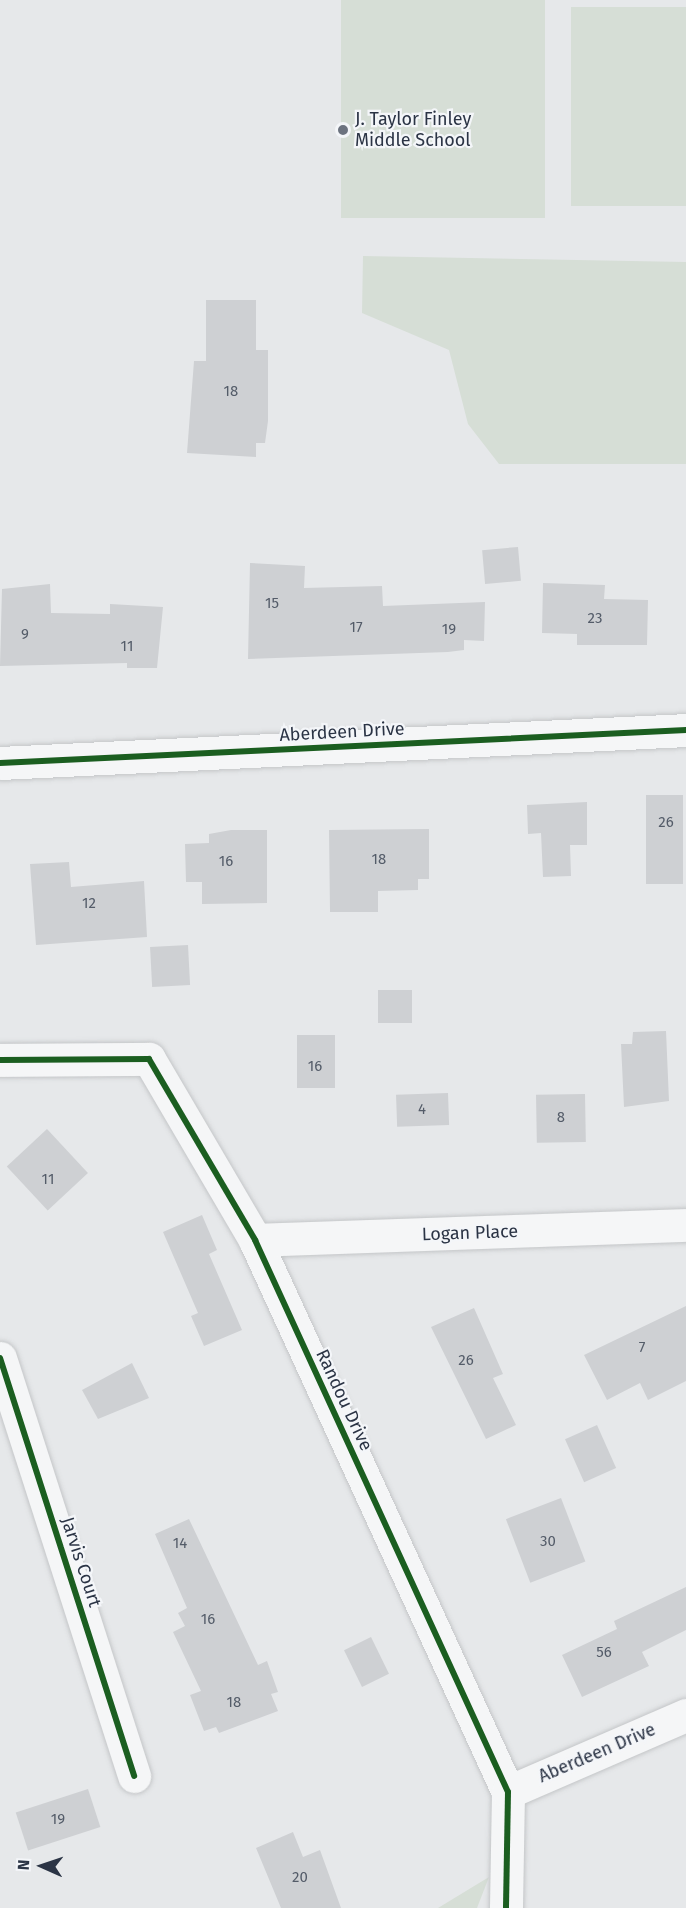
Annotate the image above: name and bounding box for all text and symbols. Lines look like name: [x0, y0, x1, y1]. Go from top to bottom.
place label: J. Taylor Finley Middle School: [355, 109, 471, 152]
marker: J. Taylor Finley Middle School: [336, 123, 350, 137]
house number: 18: [224, 383, 238, 401]
house number: 15: [265, 595, 279, 613]
house number: 23: [588, 610, 602, 628]
house number: 17: [349, 619, 363, 637]
house number: 19: [442, 621, 456, 639]
house number: 9: [21, 626, 29, 644]
house number: 11: [121, 638, 133, 656]
street label: Aberdeen Drive: [279, 718, 405, 746]
house number: 26: [658, 814, 674, 832]
house number: 18: [372, 851, 386, 869]
house number: 16: [219, 853, 233, 871]
house number: 12: [82, 895, 96, 913]
house number: 16: [308, 1058, 322, 1076]
house number: 4: [418, 1101, 426, 1119]
house number: 8: [557, 1109, 565, 1127]
house number: 11: [42, 1171, 54, 1189]
street label: Logan Place: [421, 1221, 519, 1245]
house number: 7: [639, 1339, 645, 1357]
street label: Randou Drive: [311, 1346, 377, 1454]
house number: 26: [458, 1352, 474, 1370]
street label: Jarvis Court: [56, 1514, 106, 1610]
house number: 30: [540, 1533, 556, 1551]
house number: 14: [173, 1535, 187, 1553]
house number: 16: [201, 1611, 215, 1629]
house number: 56: [596, 1644, 612, 1662]
house number: 18: [227, 1694, 241, 1712]
street label: Aberdeen Drive: [535, 1719, 659, 1787]
house number: 19: [51, 1811, 65, 1829]
north arrow: [12, 1836, 72, 1896]
text: N: [14, 1859, 33, 1871]
house number: 20: [292, 1869, 308, 1887]

